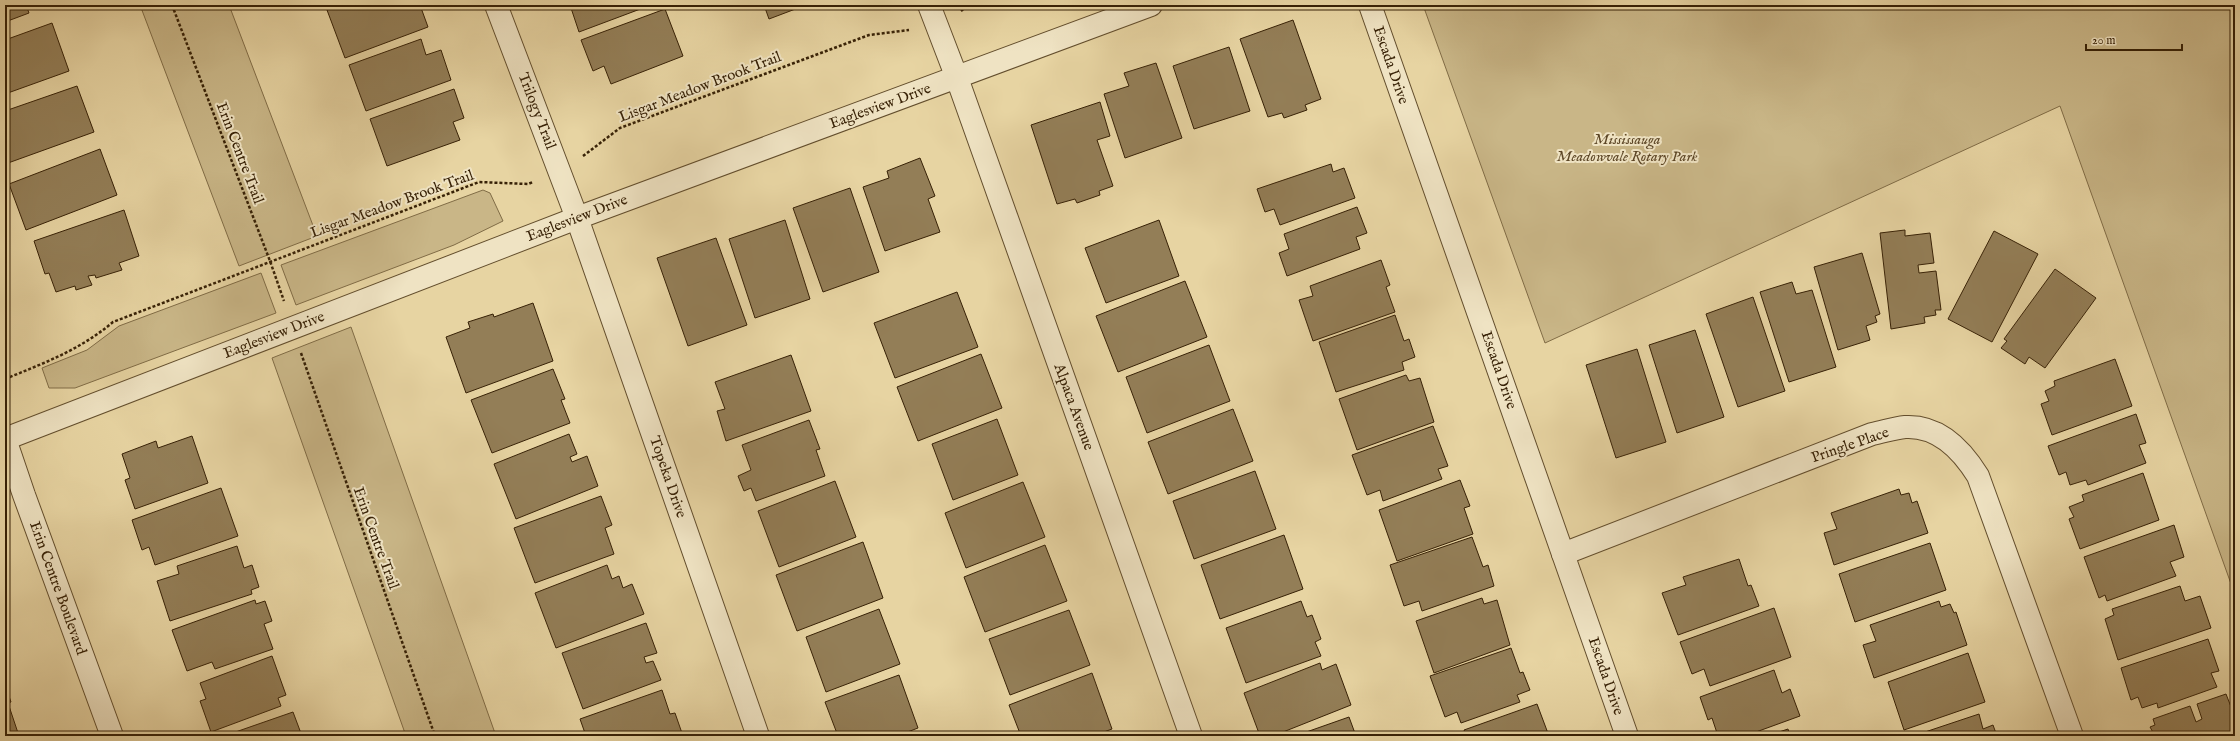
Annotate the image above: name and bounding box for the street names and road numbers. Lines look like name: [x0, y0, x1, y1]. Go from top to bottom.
street label: Escada Drive: [1369, 23, 1413, 107]
street label: Lisgar Meadow Brook Trail: [616, 47, 785, 127]
street label: Trilogy Trail: [514, 70, 561, 153]
street label: Eaglesview Drive: [827, 79, 934, 133]
street label: Erin Centre Trail: [212, 99, 268, 207]
street label: Lisgar Meadow Brook Trail: [308, 165, 477, 242]
street label: Eaglesview Drive: [524, 190, 630, 246]
street label: Eaglesview Drive: [221, 307, 327, 363]
street label: Escada Drive: [1477, 328, 1521, 412]
street label: Alpaca Avenue: [1049, 360, 1099, 453]
street label: Pringle Place: [1809, 423, 1892, 467]
street label: Topeka Drive: [645, 434, 691, 521]
street label: Erin Centre Trail: [349, 484, 404, 593]
street label: Erin Centre Boulevard: [25, 519, 91, 658]
street label: Escada Drive: [1584, 634, 1628, 718]

